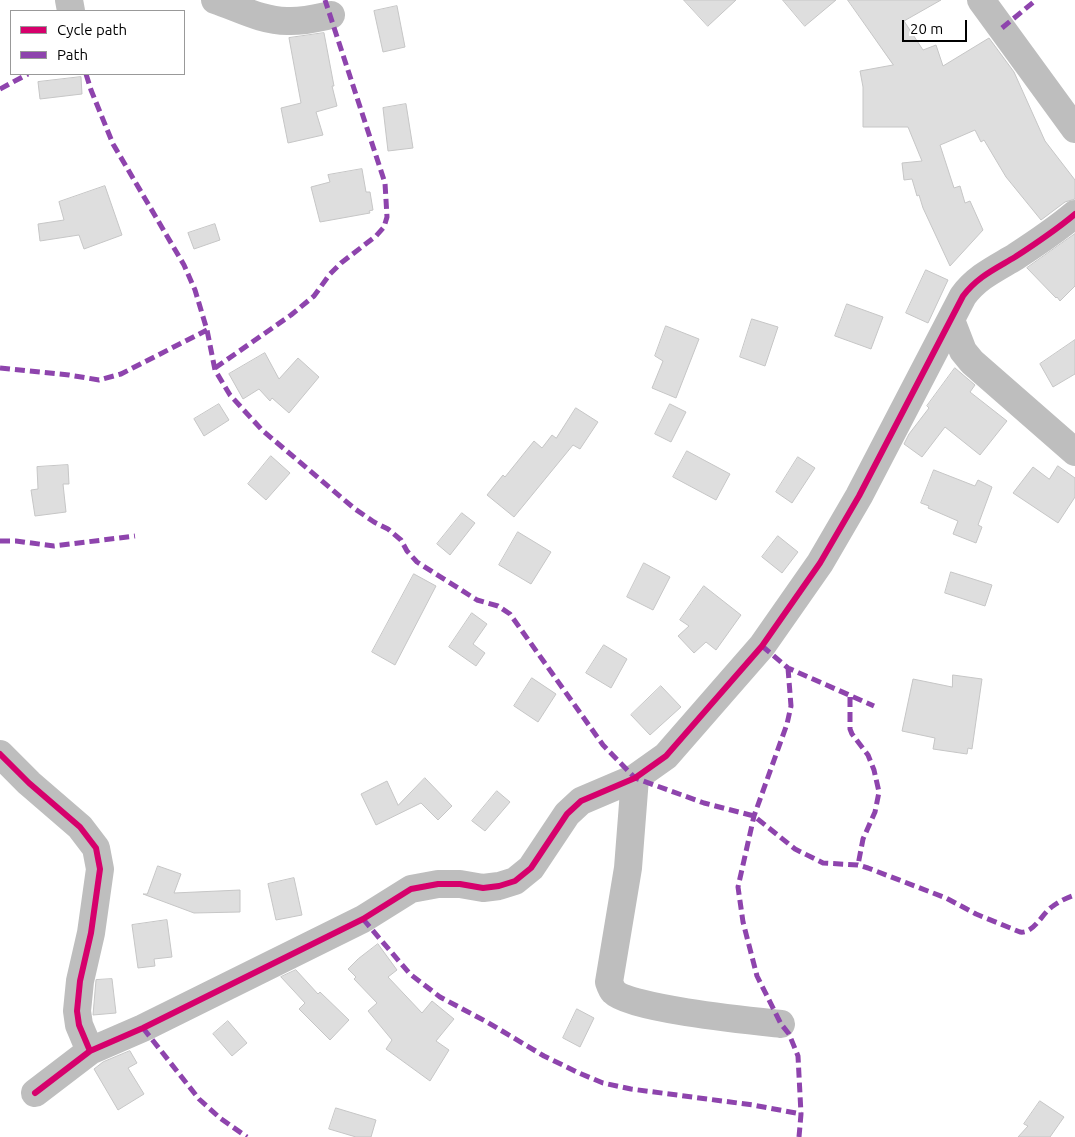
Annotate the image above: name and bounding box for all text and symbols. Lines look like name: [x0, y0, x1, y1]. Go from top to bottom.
legend: [10, 10, 185, 75]
scale bar: [905, 10, 970, 42]
text: 20 m: [910, 20, 943, 37]
text: Cycle path: [57, 21, 127, 38]
text: Path: [57, 46, 88, 63]

